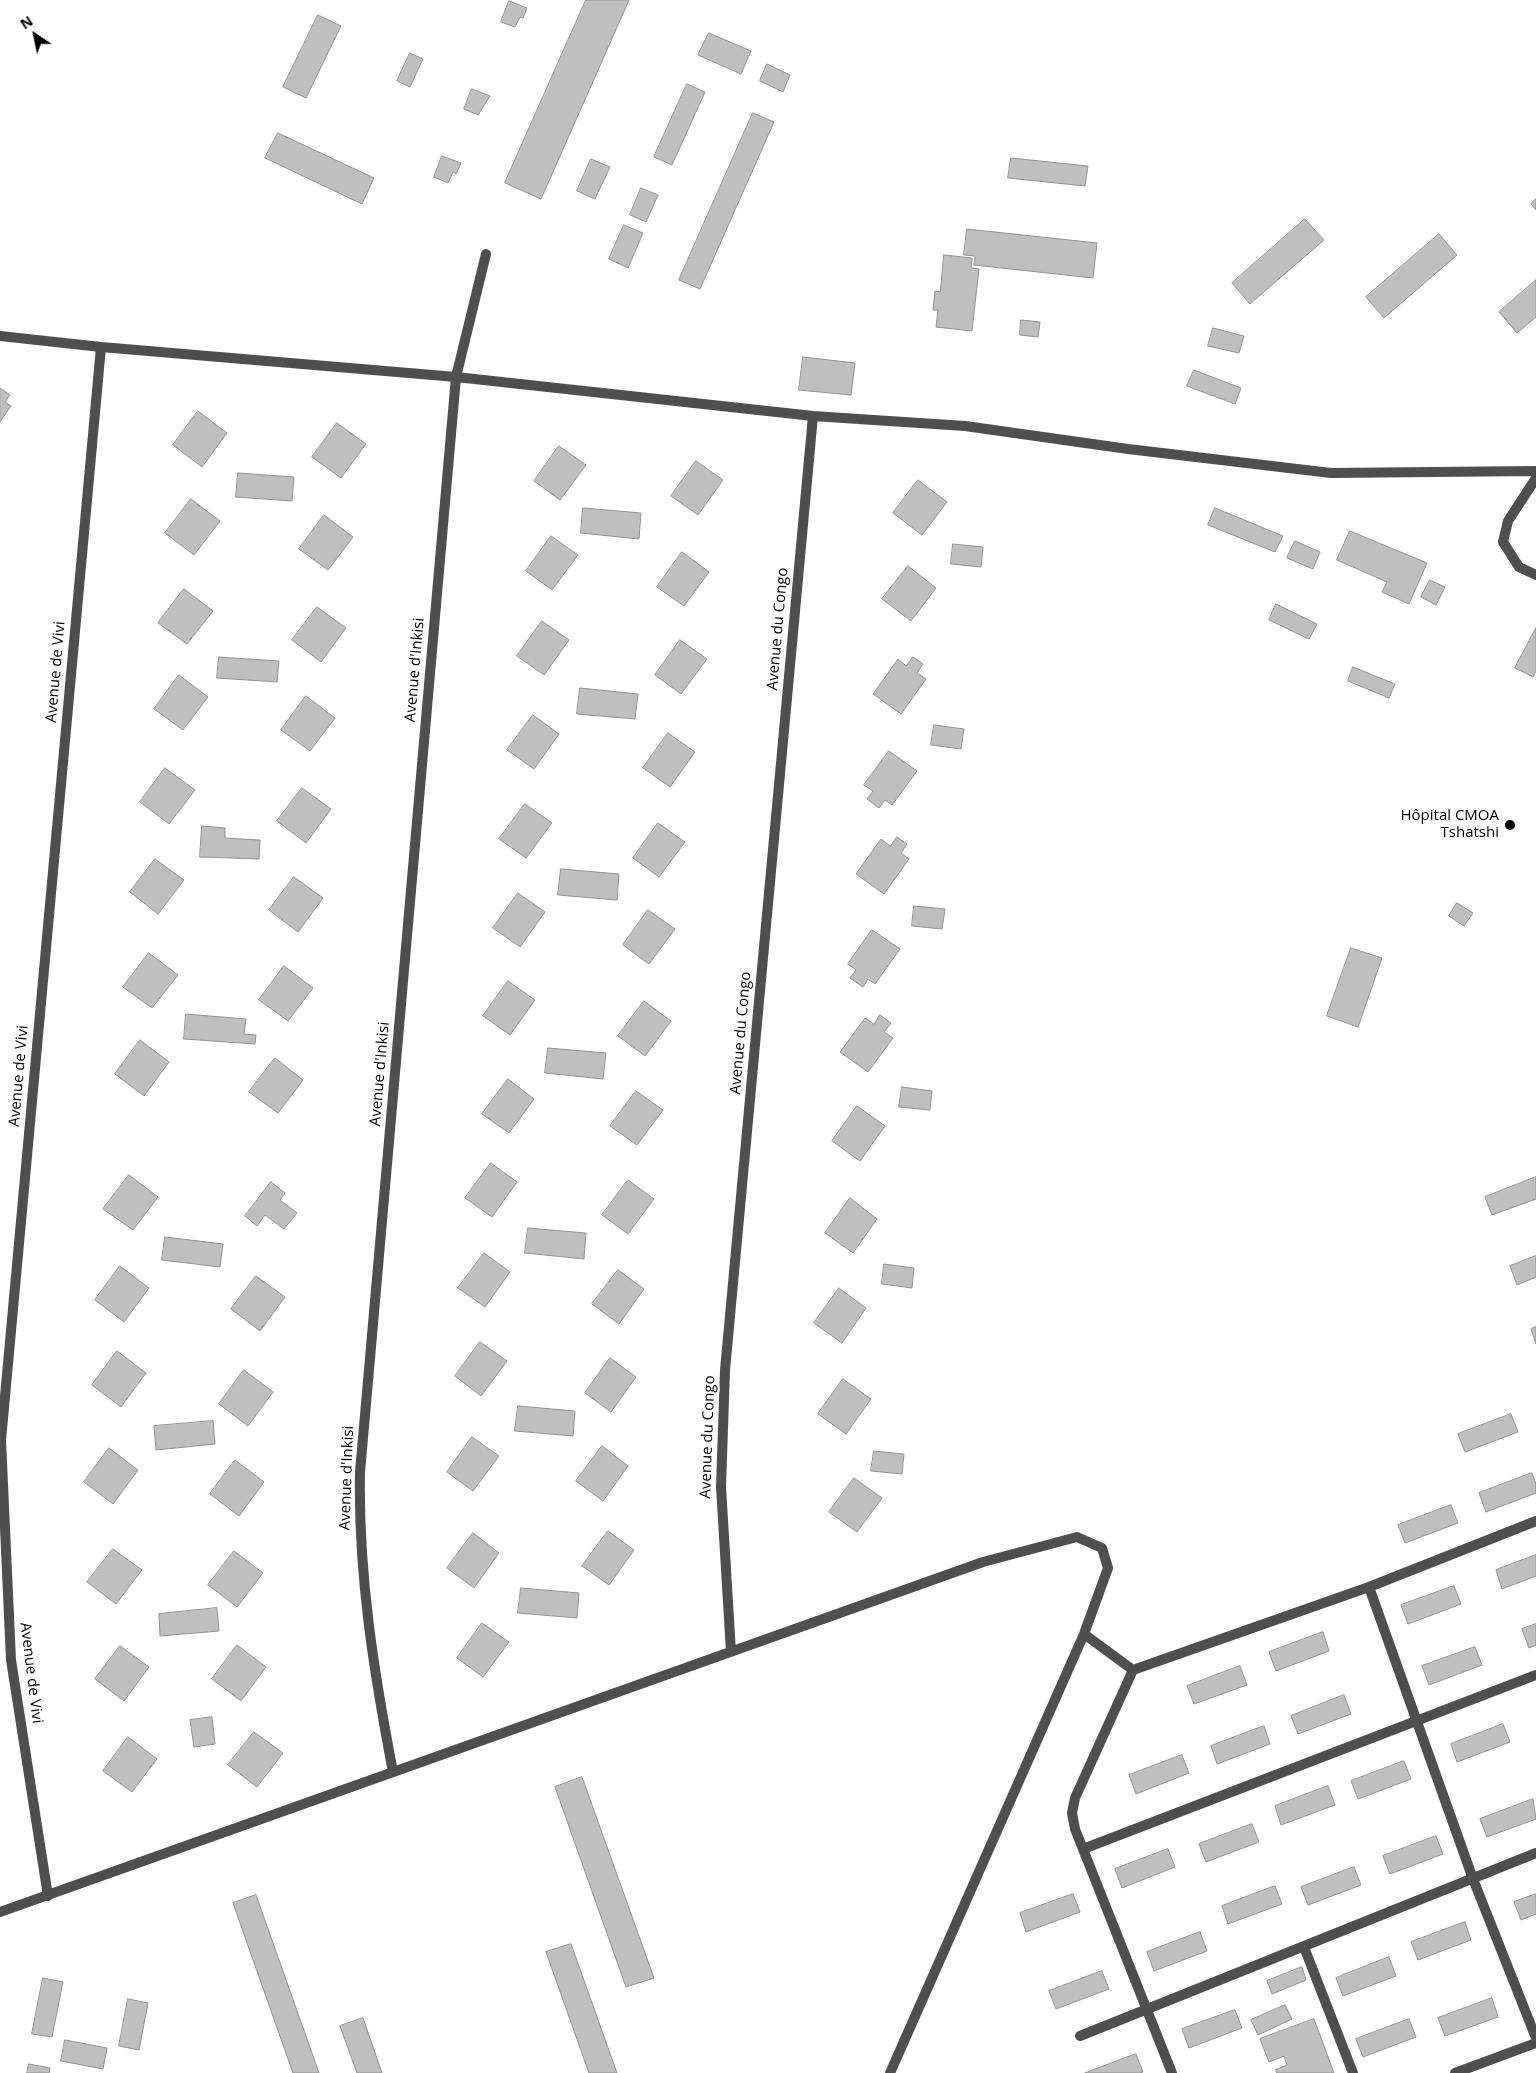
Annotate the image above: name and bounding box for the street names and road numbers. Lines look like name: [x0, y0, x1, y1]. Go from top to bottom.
street label: Avenue du Congo: [764, 567, 792, 691]
street label: Avenue d'Inkisi: [401, 617, 429, 723]
street label: Avenue de Vivi: [43, 621, 69, 723]
street label: Avenue du Congo: [727, 971, 755, 1095]
street label: Avenue d'Inkisi: [366, 1021, 394, 1127]
street label: Avenue de Vivi: [6, 1025, 32, 1127]
street label: Avenue du Congo: [697, 1375, 719, 1499]
street label: Avenue d'Inkisi: [336, 1425, 358, 1531]
street label: Avenue de Vivi: [16, 1621, 46, 1725]

